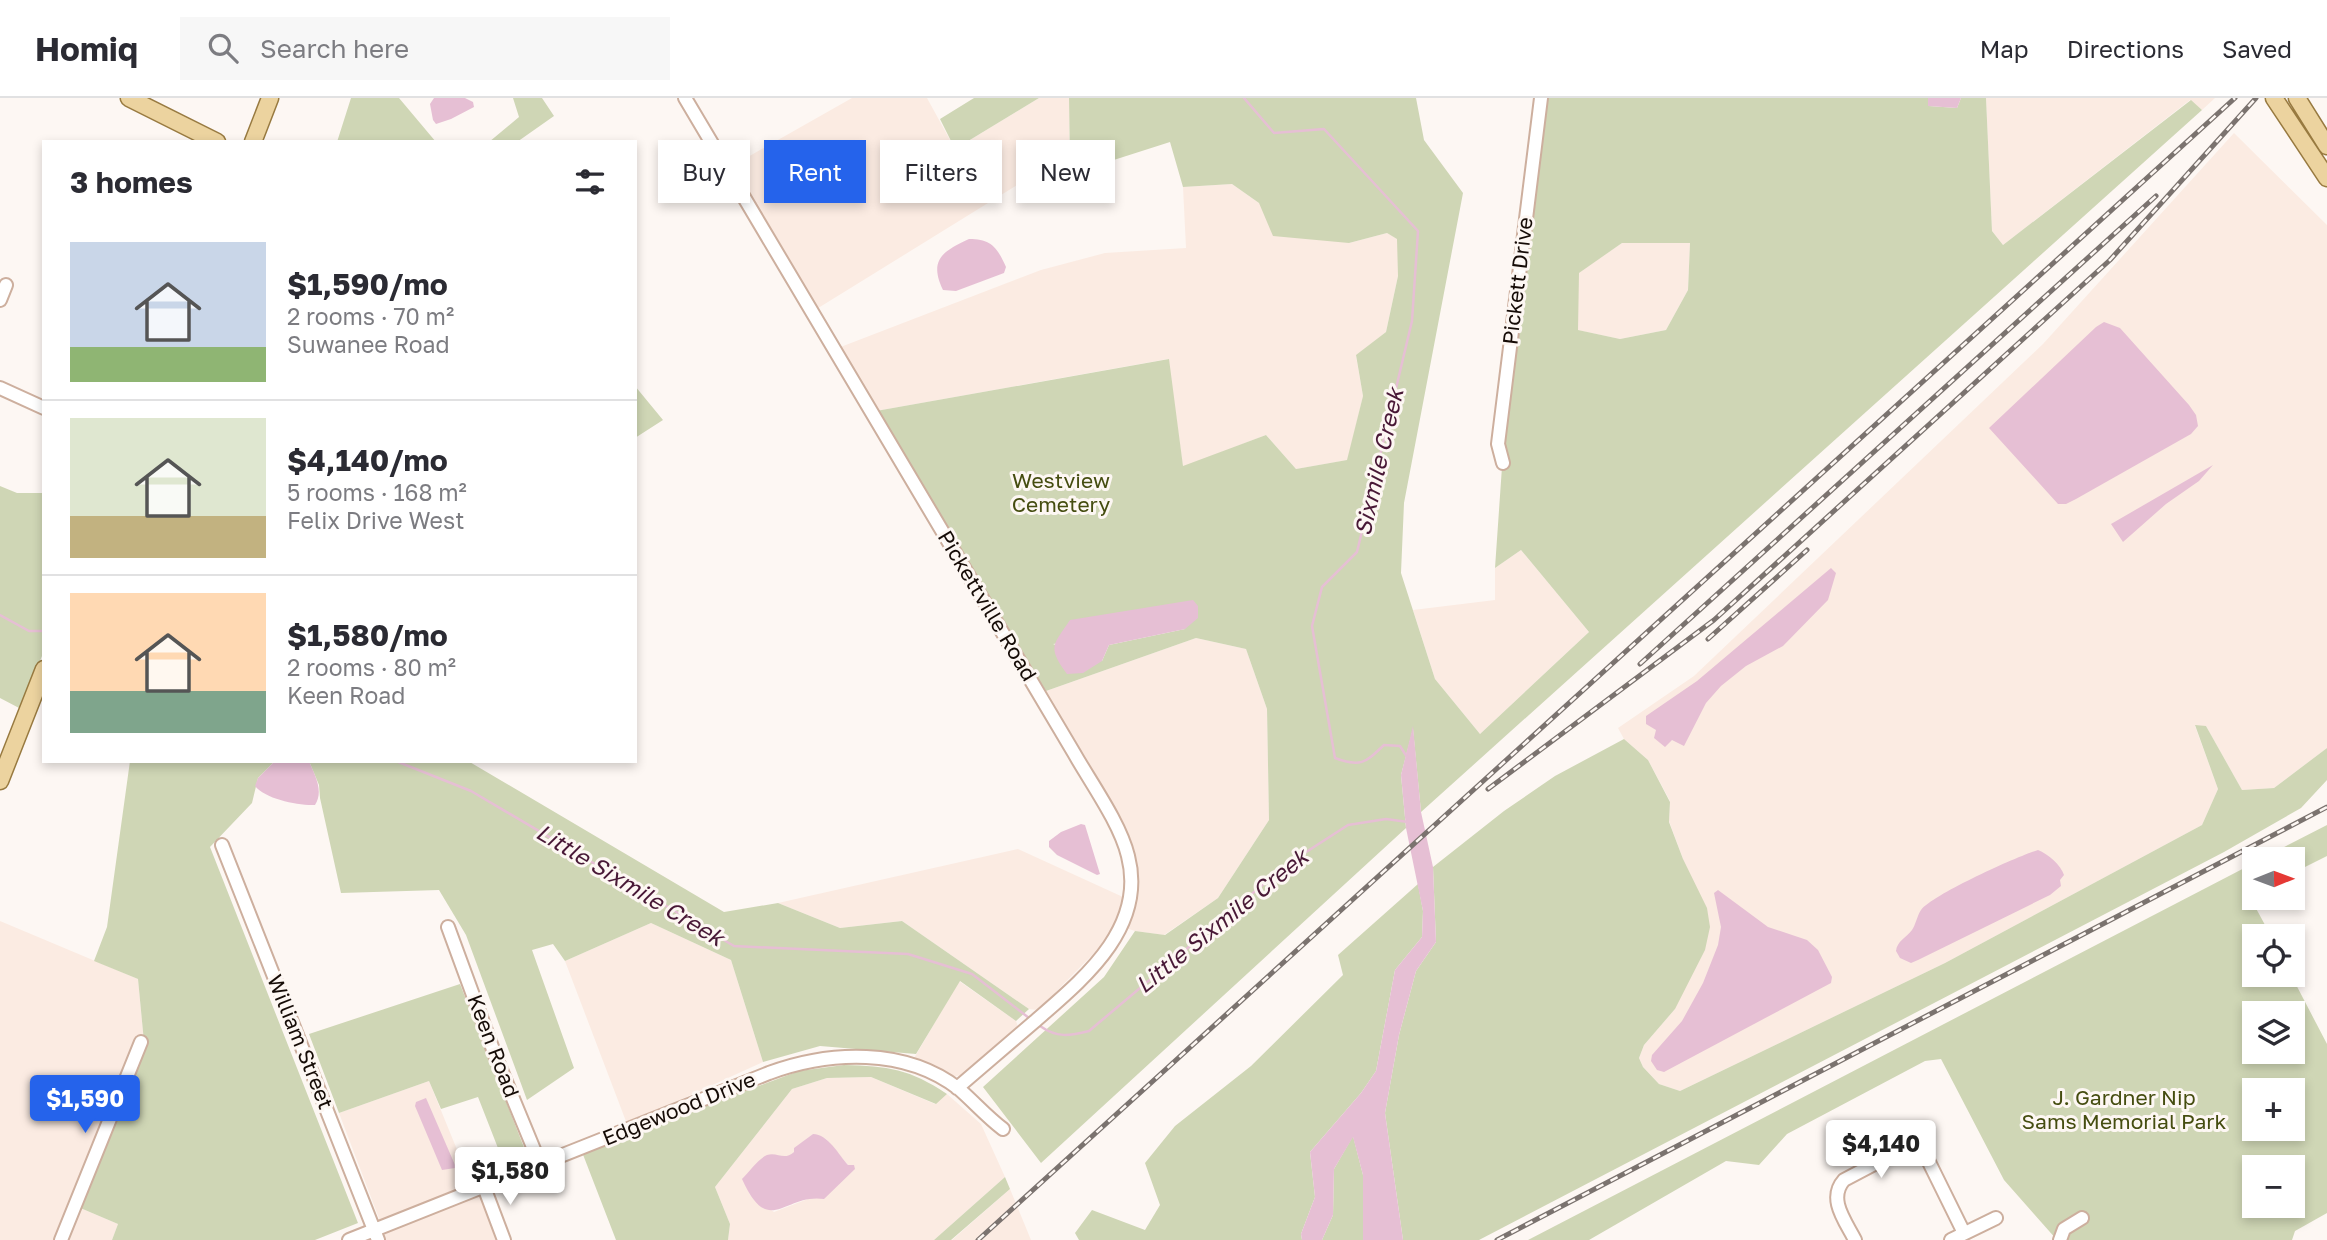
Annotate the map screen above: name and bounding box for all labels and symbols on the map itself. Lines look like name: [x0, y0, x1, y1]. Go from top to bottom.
street label: Pickett Drive: [1496, 216, 1538, 346]
water label: Sixmile Creek: [1347, 383, 1409, 538]
park label: Westview Cemetery: [1012, 467, 1110, 517]
street label: Pickettville Road: [933, 526, 1043, 685]
water label: Little Sixmile Creek: [532, 817, 731, 952]
water label: Little Sixmile Creek: [1129, 841, 1315, 998]
north arrow: [2242, 847, 2305, 910]
street label: William Street: [262, 971, 340, 1113]
street label: Keen Road: [462, 991, 525, 1101]
street label: Edgewood Drive: [598, 1066, 759, 1151]
pin: $1,590: [28, 1076, 142, 1135]
park label: J. Gardner Nip Sams Memorial Park: [2022, 1084, 2227, 1134]
pin: $4,140: [1824, 1121, 1938, 1180]
pin: $1,580: [453, 1148, 567, 1207]

